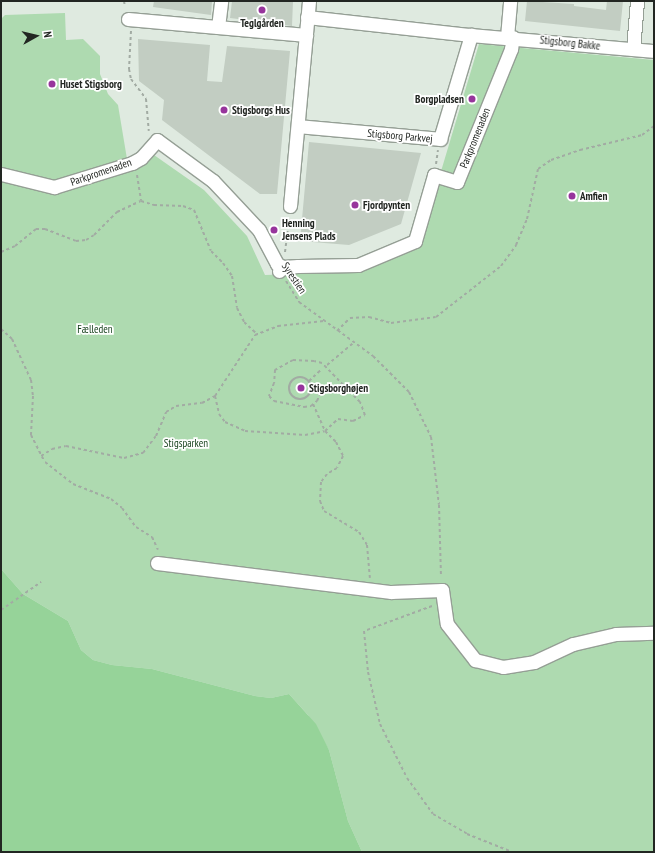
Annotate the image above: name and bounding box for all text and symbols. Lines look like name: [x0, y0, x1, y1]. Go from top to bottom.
marker: Teglgården: [257, 5, 267, 15]
north arrow: [16, 16, 56, 56]
place label: Teglgården: [240, 16, 284, 30]
text: N: [41, 30, 55, 38]
street label: Stigsborg Bakke: [539, 33, 601, 53]
place label: Huset Stigsborg: [60, 77, 122, 91]
marker: Huset Stigsborg: [47, 79, 57, 89]
place label: Borgpladsen: [415, 92, 464, 106]
marker: Borgpladsen: [467, 94, 477, 104]
place label: Stigsborgs Hus: [232, 103, 290, 117]
marker: Stigsborgs Hus: [219, 105, 229, 115]
street label: Parkpromenaden: [457, 106, 493, 170]
street label: Stigsborg Parkvej: [367, 127, 433, 145]
street label: Parkpromenaden: [69, 155, 133, 189]
place label: Amfien: [580, 189, 608, 203]
marker: Amfien: [567, 191, 577, 201]
place label: Fjordpynten: [363, 198, 410, 212]
marker: Fjordpynten: [350, 200, 360, 210]
place label: Henning Jensens Plads: [282, 217, 336, 243]
marker: Henning Jensens Plads: [269, 225, 279, 235]
street label: Syrestien: [279, 260, 309, 296]
park label: Fælleden: [77, 322, 113, 336]
place label: Stigsborghøjen: [309, 381, 368, 395]
marker: Stigsborghøjen: [296, 383, 306, 393]
park label: Stigsparken: [164, 436, 208, 450]

